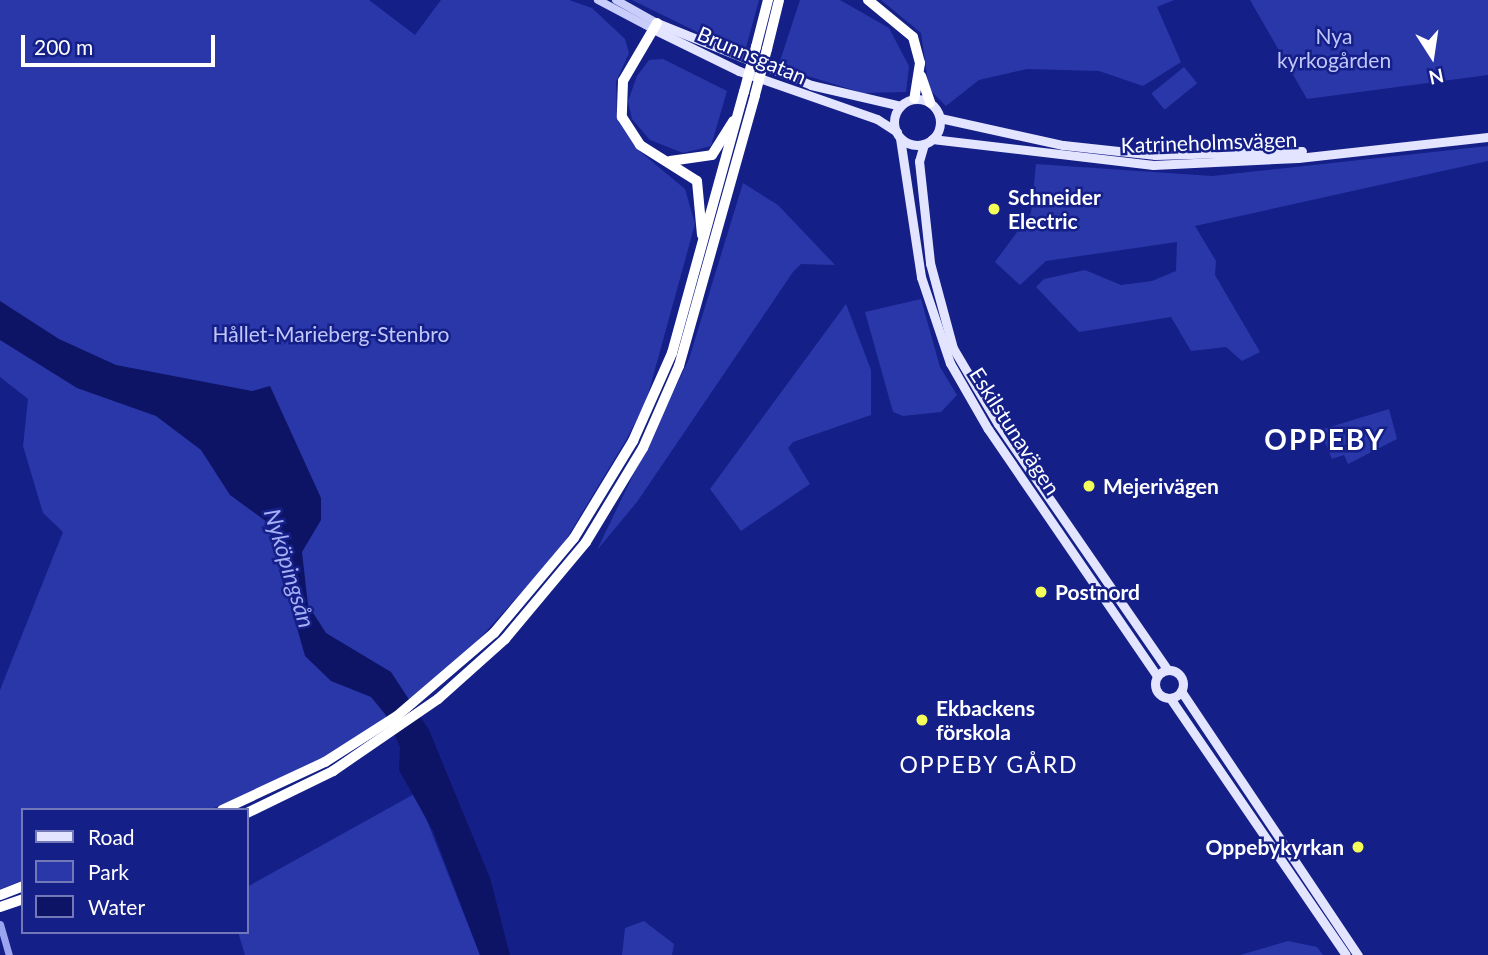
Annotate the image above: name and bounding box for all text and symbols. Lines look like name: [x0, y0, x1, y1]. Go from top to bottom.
scale bar: [24, 21, 219, 65]
street label: Brunnsgatan: [694, 21, 810, 89]
north arrow: [1397, 21, 1467, 91]
park label: Nya kyrkogården: [1277, 23, 1391, 73]
text: 200 m: [34, 34, 93, 59]
text: N: [1427, 64, 1446, 90]
street label: Katrineholmsvägen: [1120, 126, 1298, 158]
place label: Schneider Electric: [1008, 184, 1101, 234]
marker: Schneider Electric: [986, 201, 1002, 217]
park label: Hållet-Marieberg-Stenbro: [213, 321, 449, 347]
street label: Eskilstunavägen: [965, 363, 1065, 499]
district label: OPPEBY: [1265, 422, 1385, 456]
place label: Mejerivägen: [1103, 473, 1219, 499]
marker: Mejerivägen: [1081, 478, 1097, 494]
water label: Nyköpingsån: [259, 505, 321, 631]
place label: Postnord: [1055, 579, 1140, 605]
marker: Postnord: [1033, 584, 1049, 600]
place label: Ekbackens förskola: [936, 695, 1035, 745]
marker: Ekbackens förskola: [914, 712, 930, 728]
district label: OPPEBY GÅRD: [900, 750, 1078, 778]
legend: [21, 808, 248, 934]
text: Road: [88, 824, 135, 849]
place label: Oppebykyrkan: [1206, 834, 1344, 860]
marker: Oppebykyrkan: [1350, 839, 1366, 855]
text: Park: [88, 859, 129, 884]
text: Water: [88, 894, 145, 919]

